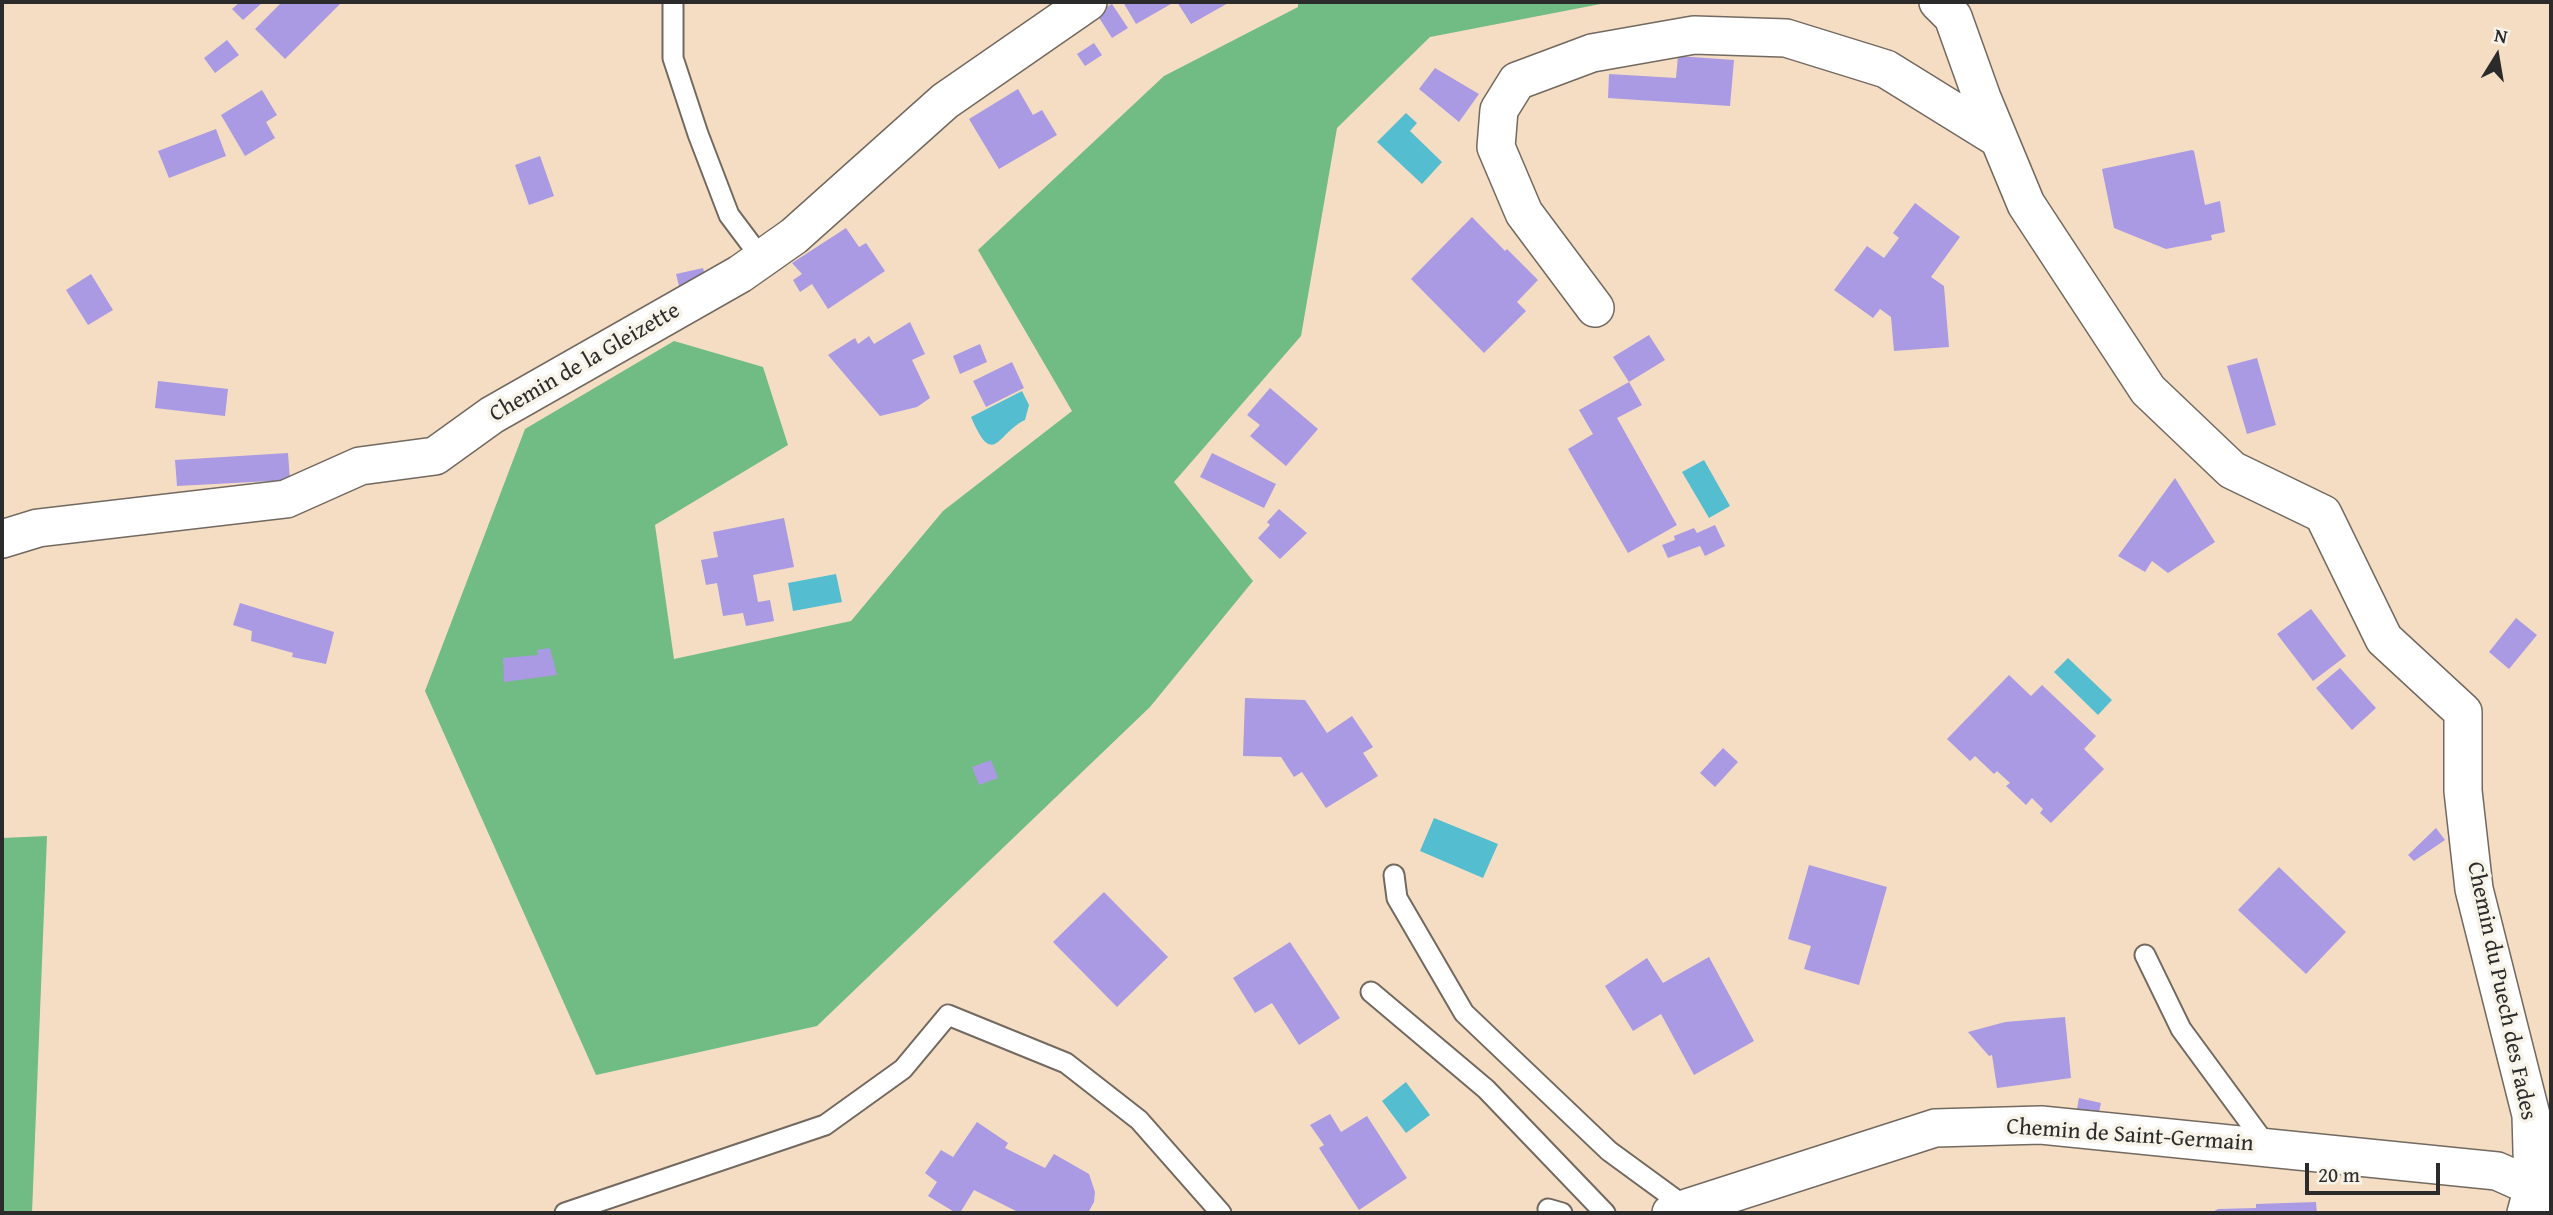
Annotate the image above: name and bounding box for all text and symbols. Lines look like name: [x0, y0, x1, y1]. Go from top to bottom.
text: N: [2492, 20, 2510, 50]
north arrow: [2462, 21, 2532, 91]
street label: Chemin de la Gleizette: [485, 297, 685, 429]
street label: Chemin du Puech des Fades: [2460, 859, 2542, 1123]
street label: Chemin de Saint-Germain: [2005, 1114, 2255, 1158]
scale bar: [2308, 1148, 2443, 1192]
text: 20 m: [2318, 1159, 2360, 1190]

